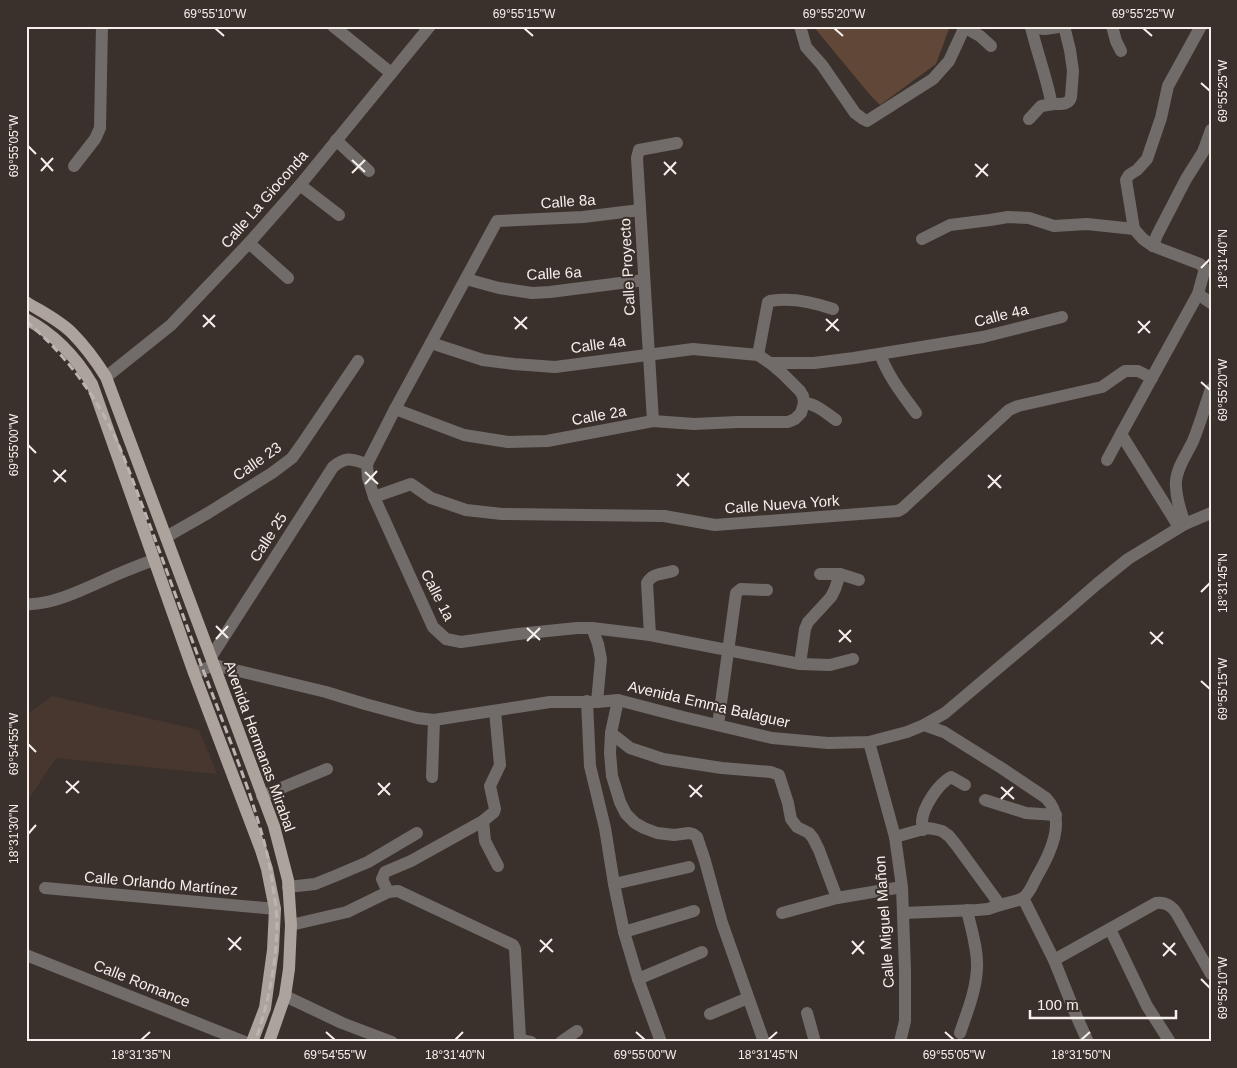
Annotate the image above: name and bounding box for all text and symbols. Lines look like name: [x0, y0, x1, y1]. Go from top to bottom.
text: 69°55'10"W: [184, 7, 247, 21]
text: 69°55'15"W: [493, 7, 556, 21]
text: 69°55'20"W: [803, 7, 866, 21]
text: 69°55'25"W: [1112, 7, 1175, 21]
text: 69°55'25"W: [1216, 59, 1230, 122]
text: 69°55'05"W: [7, 114, 21, 177]
street label: Calle La Gioconda: [217, 146, 311, 251]
street label: Calle 8a: [540, 191, 597, 211]
street label: Calle Proyecto: [616, 218, 638, 316]
text: 18°31'40"N: [1216, 229, 1230, 289]
street label: Calle 6a: [526, 263, 583, 283]
street label: Calle 4a: [972, 300, 1030, 330]
street label: Calle 4a: [570, 332, 627, 356]
text: 69°55'20"W: [1216, 358, 1230, 421]
street label: Calle 2a: [570, 402, 628, 428]
text: 69°55'00"W: [7, 413, 21, 476]
street label: Calle 23: [230, 438, 284, 484]
street label: Calle Nueva York: [724, 491, 840, 516]
street label: Calle 25: [246, 509, 290, 565]
text: 18°31'45"N: [1216, 553, 1230, 613]
street label: Calle 1a: [418, 567, 458, 624]
text: 69°55'15"W: [1216, 657, 1230, 720]
street label: Avenida Hermanas Mirabal: [221, 658, 299, 834]
street label: Avenida Emma Balaguer: [626, 677, 792, 731]
text: 69°54'55"W: [7, 712, 21, 775]
text: 18°31'30"N: [7, 804, 21, 864]
street label: Calle Miguel Mañon: [871, 855, 897, 989]
street label: Calle Orlando Martínez: [83, 868, 239, 898]
street label: Calle Romance: [91, 956, 193, 1010]
text: 69°55'10"W: [1216, 956, 1230, 1019]
scale bar: [1030, 988, 1176, 1020]
text: 100 m: [1037, 996, 1079, 1013]
text: 18°31'35"N: [111, 1048, 171, 1062]
text: 69°54'55"W: [304, 1048, 367, 1062]
text: 18°31'40"N: [425, 1048, 485, 1062]
text: 69°55'00"W: [614, 1048, 677, 1062]
text: 18°31'45"N: [738, 1048, 798, 1062]
text: 69°55'05"W: [923, 1048, 986, 1062]
text: 18°31'50"N: [1051, 1048, 1111, 1062]

